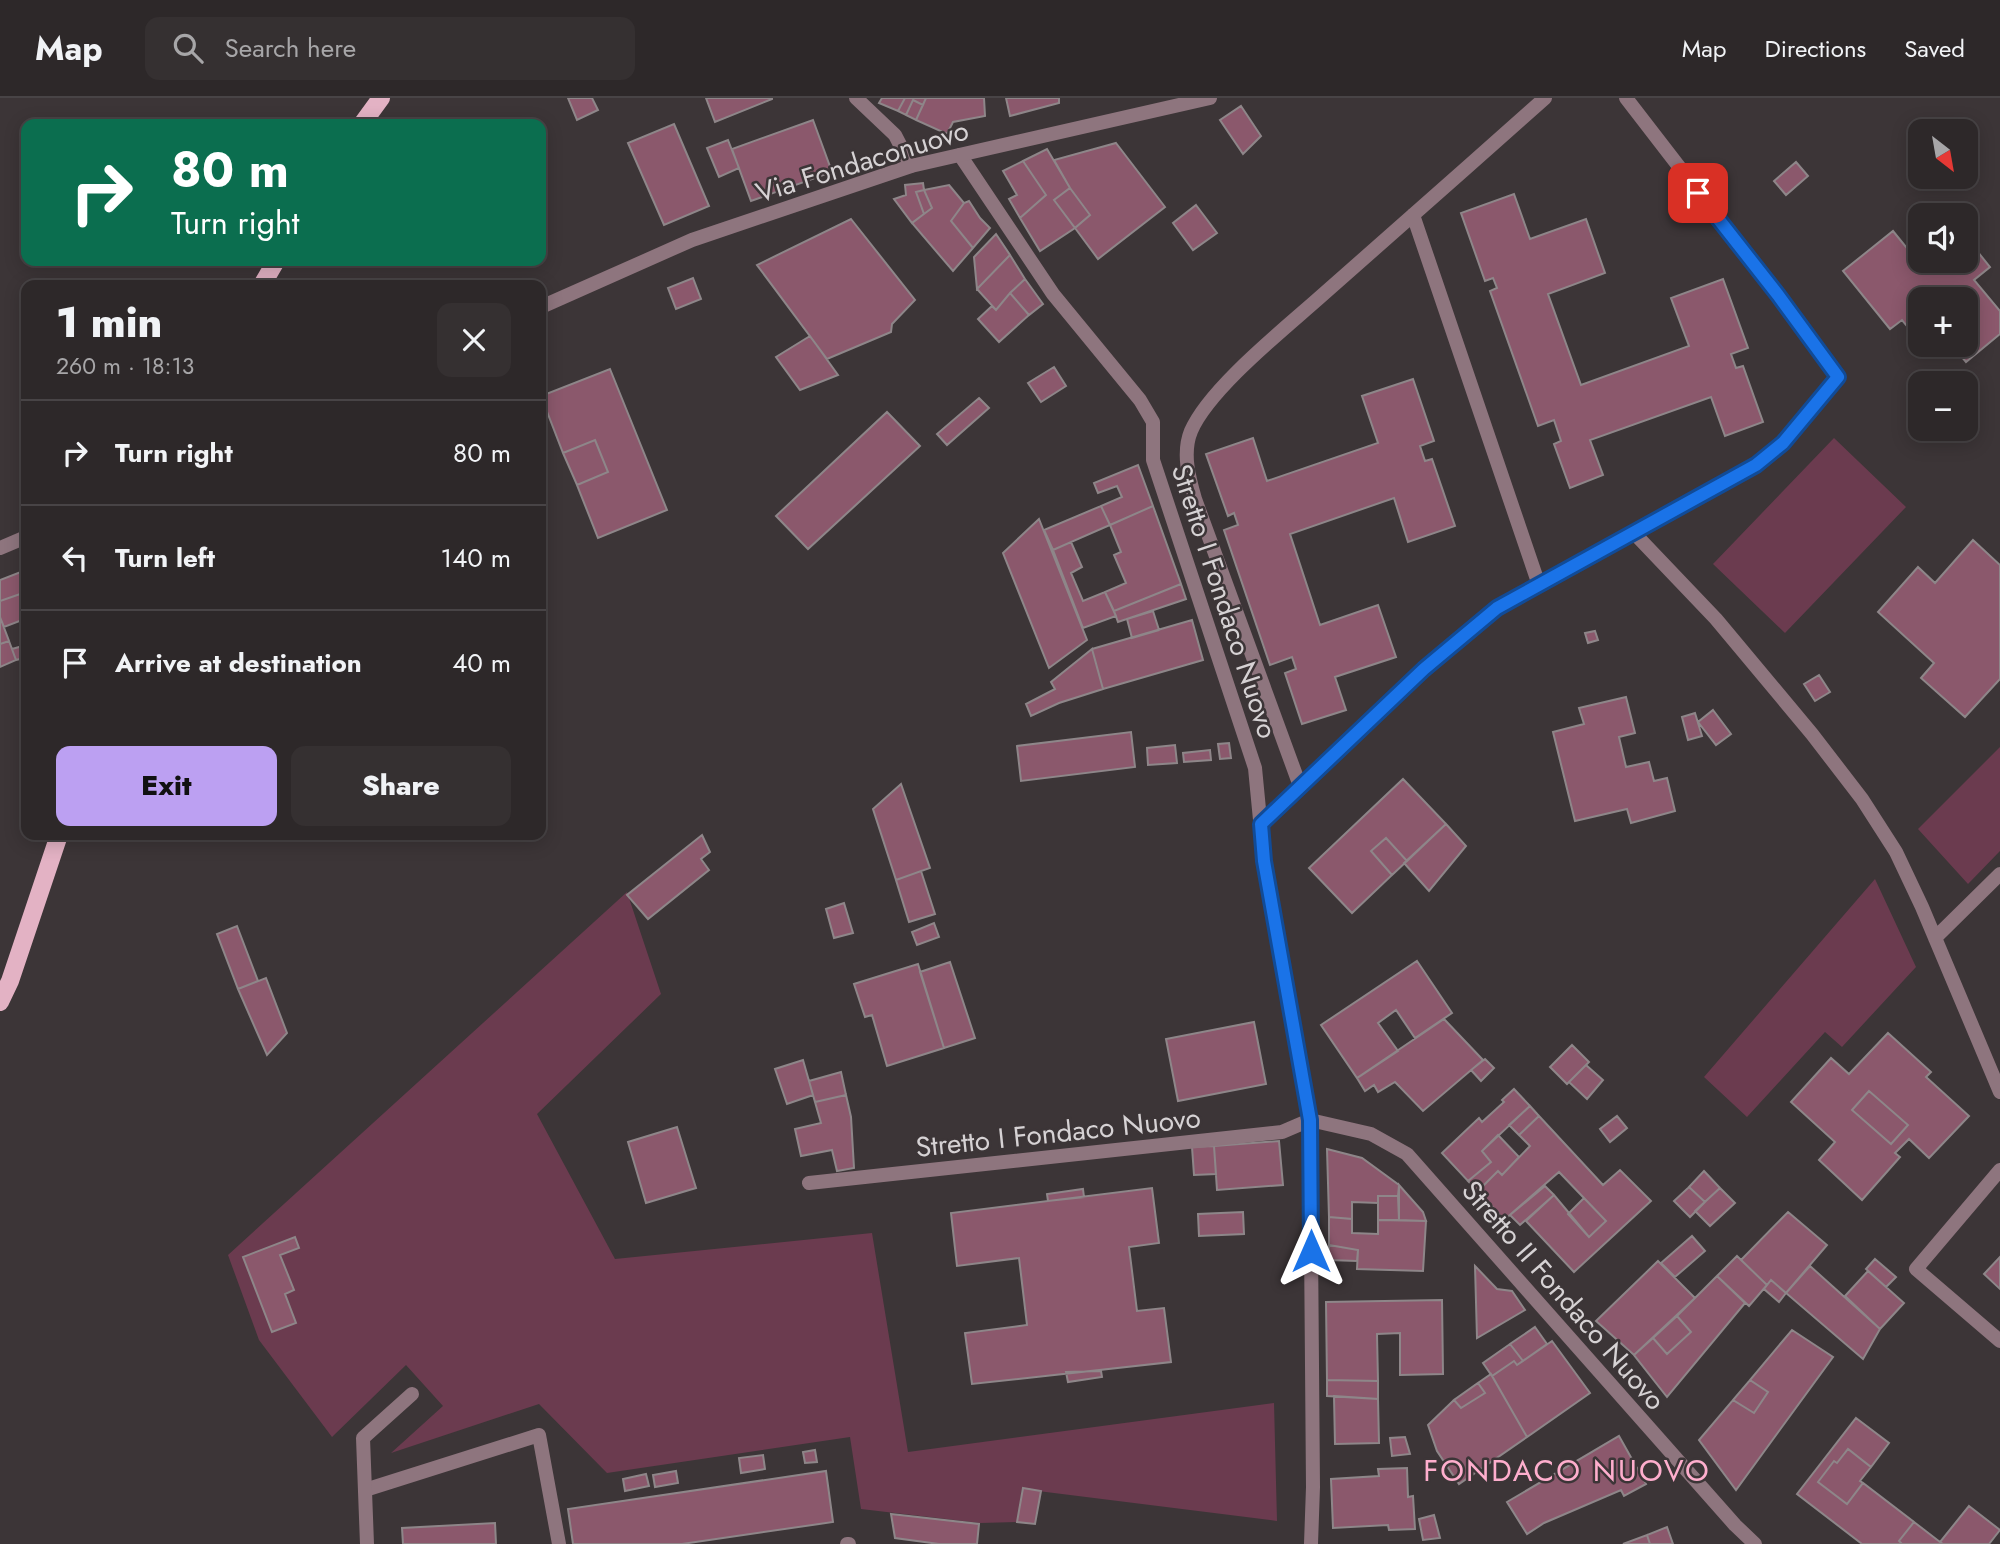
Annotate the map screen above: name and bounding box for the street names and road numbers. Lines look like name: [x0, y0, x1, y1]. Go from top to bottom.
street label: Via Fondaconuovo: [751, 110, 973, 213]
street label: Stretto I Fondaco Nuovo: [1161, 459, 1288, 744]
street label: Stretto I Fondaco Nuovo: [914, 1097, 1202, 1168]
street label: Stretto II Fondaco Nuovo: [1452, 1171, 1675, 1419]

